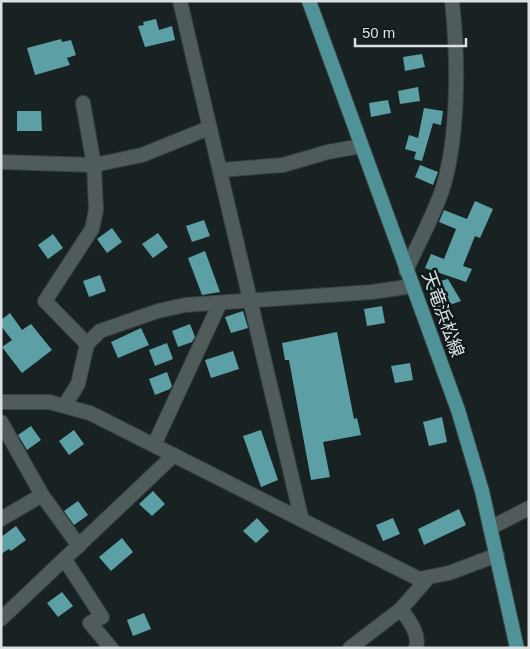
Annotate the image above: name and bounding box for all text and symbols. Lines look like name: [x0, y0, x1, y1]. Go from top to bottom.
scale bar: [355, 15, 466, 47]
text: 50 m: [362, 24, 395, 41]
street label: 天竜浜松線: [418, 268, 468, 360]

